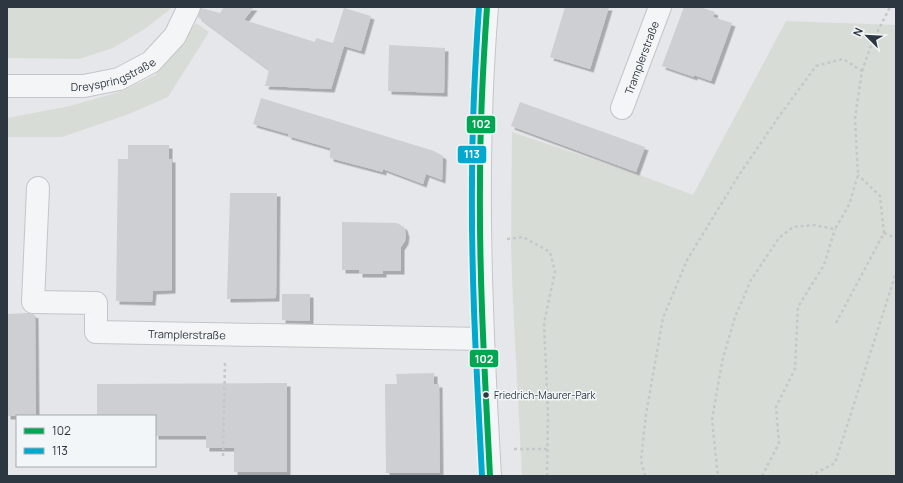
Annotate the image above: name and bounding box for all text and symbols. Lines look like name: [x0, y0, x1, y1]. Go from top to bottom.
north arrow: [847, 16, 887, 56]
street label: Tramplerstraße: [620, 18, 662, 96]
text: N: [849, 25, 866, 38]
street label: Dreyspringstraße: [71, 54, 159, 94]
line badge: 102: [466, 115, 496, 134]
text: 102: [472, 116, 490, 131]
line badge: 113: [457, 145, 487, 164]
text: 113: [464, 146, 480, 161]
street label: Tramplerstraße: [148, 325, 226, 342]
line badge: 102: [469, 349, 499, 368]
text: 102: [475, 351, 493, 366]
place label: Friedrich-Maurer-Park: [494, 388, 596, 402]
marker: Friedrich-Maurer-Park: [481, 390, 491, 400]
legend: [16, 415, 156, 467]
text: 102: [52, 422, 71, 439]
text: 113: [52, 442, 68, 459]

